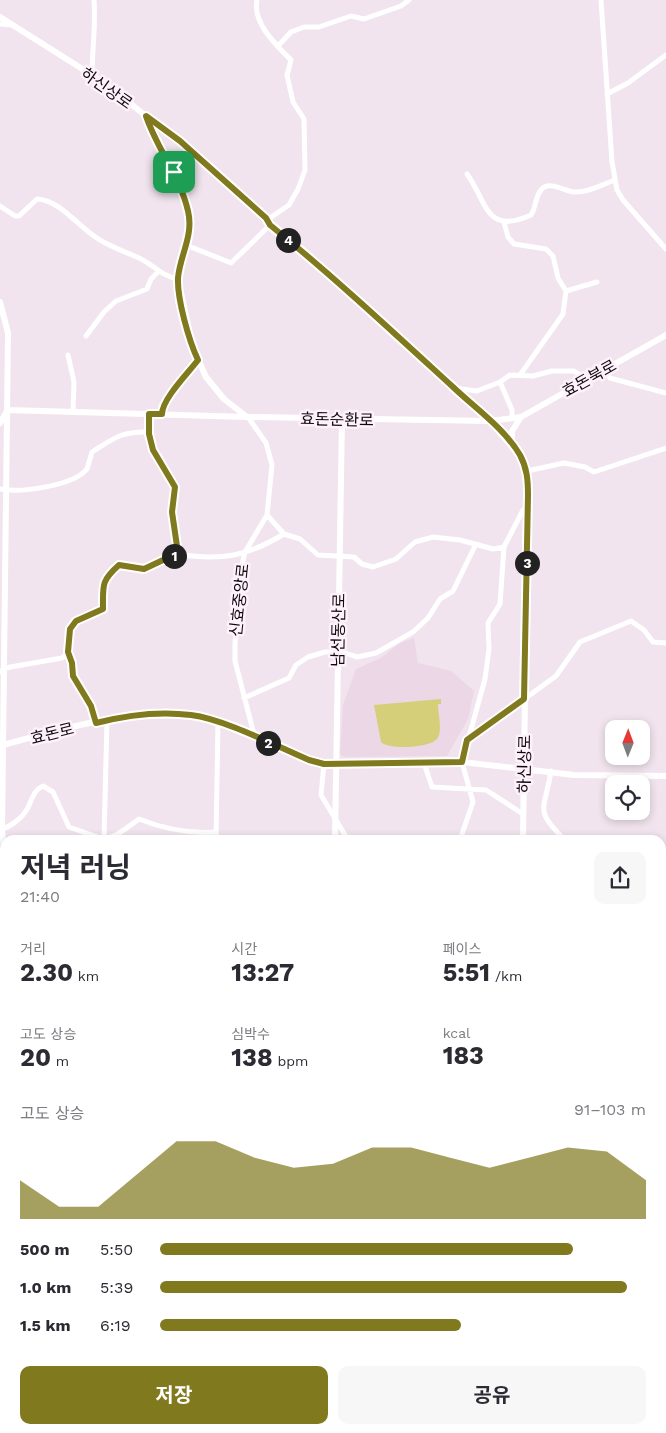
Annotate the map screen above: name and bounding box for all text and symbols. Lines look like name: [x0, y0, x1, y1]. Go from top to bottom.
street label: 하신상로: [77, 64, 137, 113]
pin: [153, 151, 195, 193]
icon: arrive: [160, 158, 188, 186]
pin: 4: [276, 228, 300, 252]
text: 4: [284, 232, 293, 248]
street label: 효돈북로: [559, 356, 620, 401]
street label: 효돈순환로: [300, 409, 374, 430]
pin: 1: [162, 544, 186, 568]
text: 1: [171, 548, 178, 564]
pin: 3: [514, 550, 540, 576]
text: 3: [523, 555, 532, 571]
street label: 신효중앙로: [226, 562, 253, 638]
street label: 남선동산로: [328, 593, 349, 667]
street label: 효돈로: [28, 719, 76, 748]
north arrow: [605, 720, 650, 765]
map controls: [605, 720, 650, 820]
pin: 2: [256, 730, 280, 756]
street label: 하신상로: [514, 734, 535, 794]
text: 2: [264, 735, 273, 751]
button: locate: [605, 775, 650, 820]
text: 저녁 러닝: [20, 851, 131, 884]
button: share: [594, 852, 646, 904]
text: 21:40: [20, 887, 60, 906]
text: 거리: [20, 941, 46, 957]
text: 시간: [231, 941, 257, 957]
text: 페이스: [443, 941, 481, 957]
text: 2.30: [20, 958, 73, 987]
text: 13:27: [231, 958, 294, 987]
text: 5:51: [443, 958, 490, 987]
text: km: [73, 968, 99, 984]
text: /km: [490, 968, 522, 984]
text: kcal: [443, 1025, 470, 1041]
text: 고도 상승: [20, 1026, 76, 1042]
text: 심박수: [231, 1026, 270, 1042]
text: 183: [443, 1041, 484, 1070]
text: 20: [20, 1043, 51, 1072]
text: 138: [231, 1043, 273, 1072]
text: m: [51, 1053, 69, 1069]
text: bpm: [273, 1053, 308, 1069]
text: 91–103 m: [574, 1100, 646, 1119]
text: 고도 상승: [20, 1104, 84, 1123]
text: 500 m: [20, 1240, 70, 1259]
text: 5:50: [100, 1240, 133, 1259]
text: 1.0 km: [20, 1278, 71, 1297]
text: 5:39: [100, 1278, 133, 1297]
text: 1.5 km: [20, 1316, 70, 1335]
text: 6:19: [100, 1316, 131, 1335]
button: 저장: [20, 1366, 328, 1424]
button: 공유: [338, 1366, 646, 1424]

